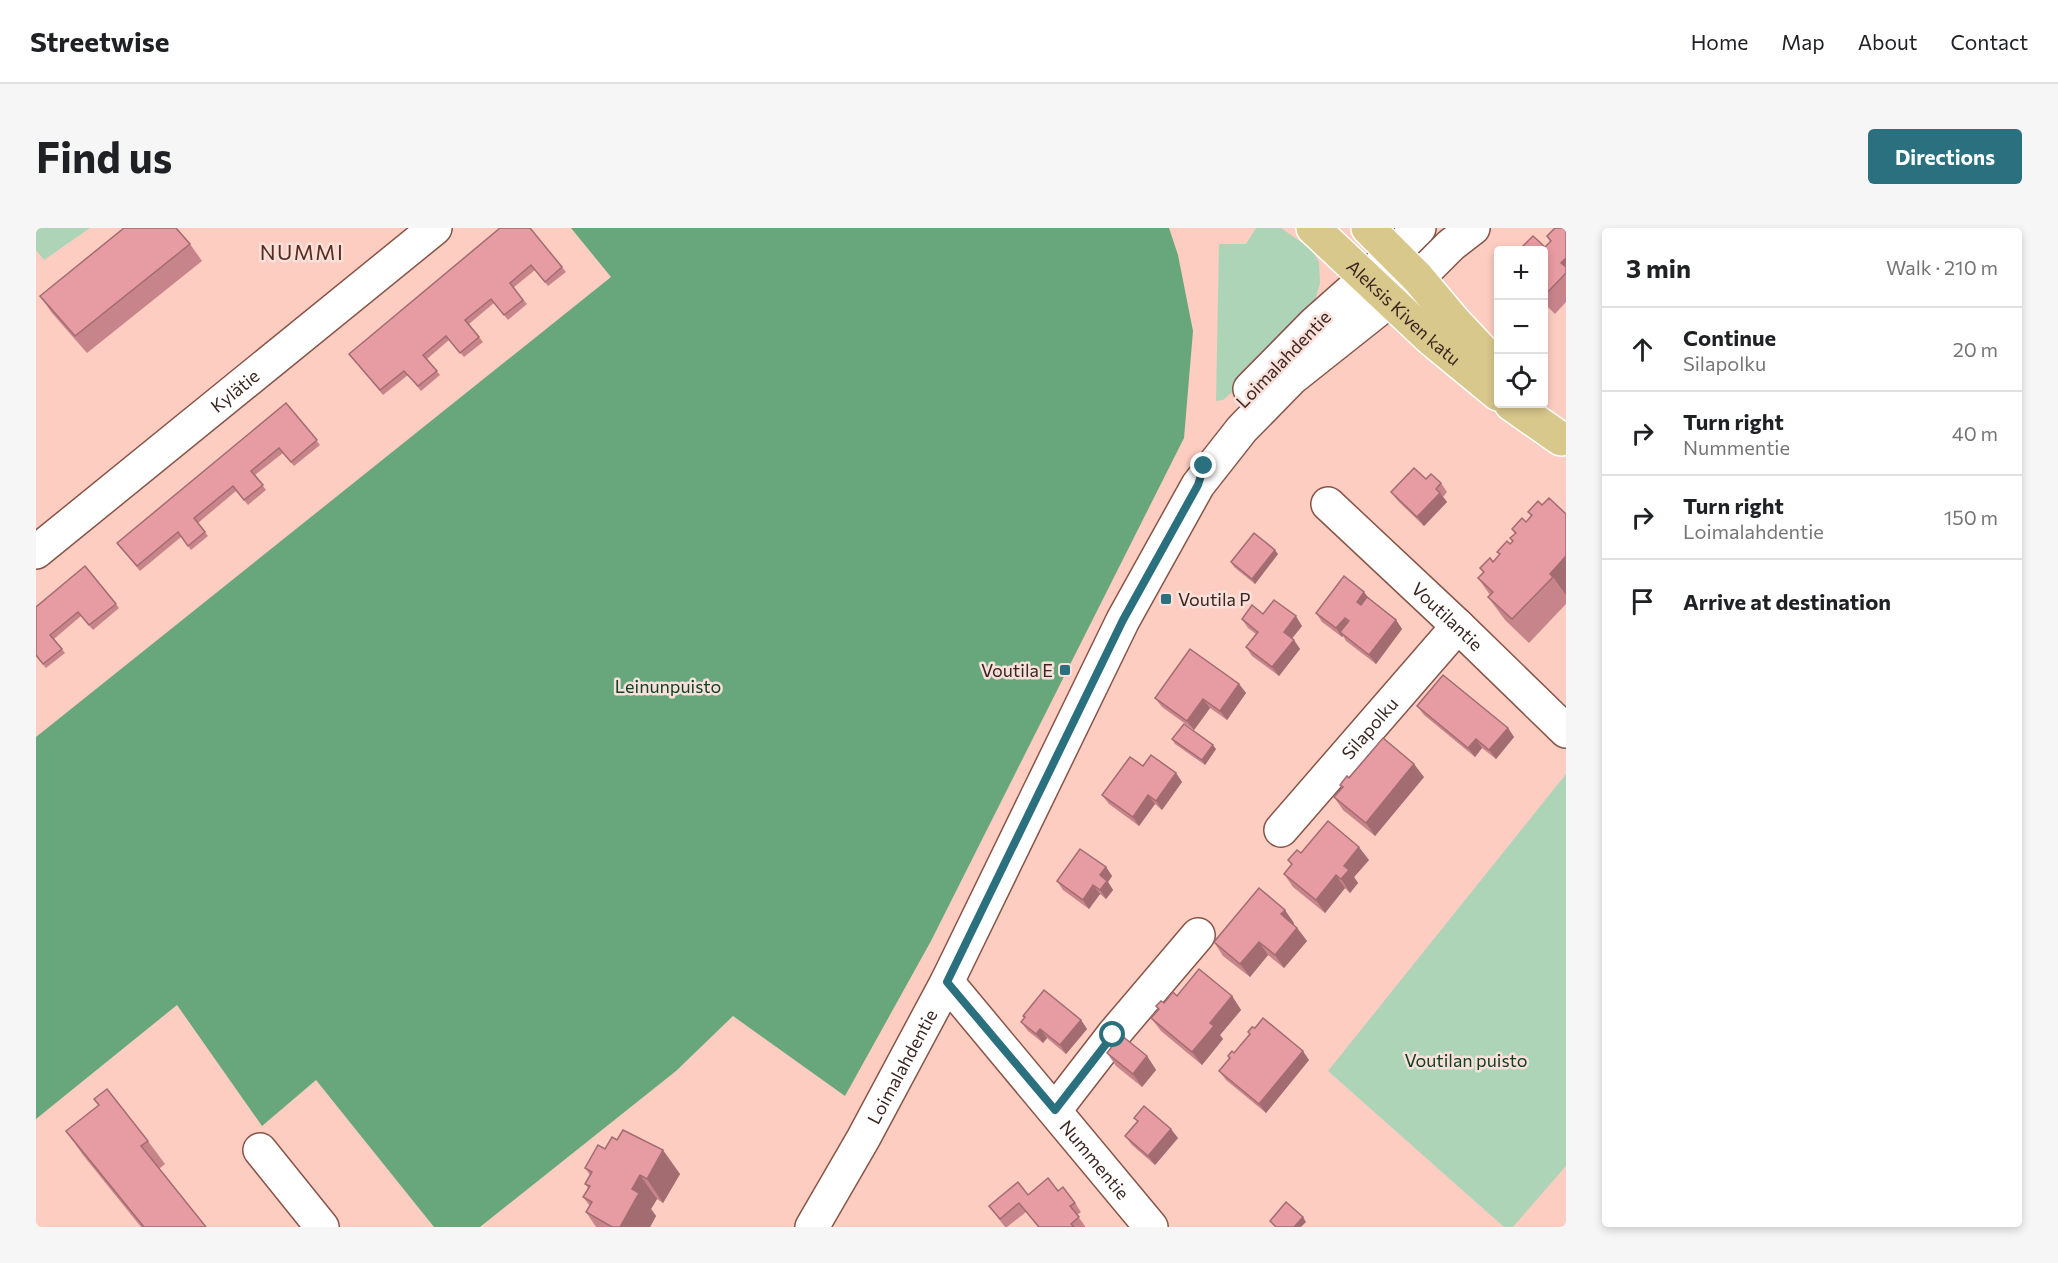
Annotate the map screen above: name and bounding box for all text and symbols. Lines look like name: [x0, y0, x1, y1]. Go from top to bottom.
text: Streetwise: [30, 24, 170, 58]
text: Home: [1691, 29, 1748, 54]
text: Map: [1781, 29, 1825, 54]
text: About: [1858, 29, 1917, 54]
text: Contact: [1950, 29, 2028, 54]
button: Directions: [1868, 129, 2022, 184]
text: Find us: [36, 130, 172, 182]
district label: NUMMI: [260, 239, 344, 264]
map controls: [1494, 246, 1548, 408]
button: +: [1494, 246, 1548, 300]
text: 3 min: [1626, 252, 1691, 283]
street label: Aleksis Kiven katu: [1343, 255, 1465, 370]
text: Walk · 210 m: [1886, 255, 1998, 279]
button: −: [1494, 300, 1548, 354]
street label: Loimalahdentie: [1231, 306, 1335, 412]
text: Continue: [1683, 324, 1776, 351]
icon: ahead: [1626, 333, 1659, 366]
text: 20 m: [1953, 337, 1998, 361]
text: Silapolku: [1683, 351, 1766, 375]
button: locate: [1494, 354, 1548, 408]
street label: Kylätie: [206, 364, 264, 417]
text: Turn right: [1683, 408, 1784, 435]
icon: right: [1626, 417, 1659, 450]
text: 40 m: [1952, 421, 1998, 445]
text: Nummentie: [1683, 435, 1790, 459]
route end: [1190, 452, 1216, 478]
text: Turn right: [1683, 492, 1784, 519]
icon: right: [1626, 501, 1659, 534]
text: 150 m: [1944, 505, 1998, 529]
text: Loimalahdentie: [1683, 519, 1824, 543]
street label: Voutilantie: [1407, 577, 1488, 655]
icon: arrive: [1626, 585, 1659, 618]
place label: Voutila P: [1178, 588, 1251, 610]
text: Arrive at destination: [1683, 588, 1891, 615]
marker: Voutila P: [1159, 592, 1173, 606]
place label: Voutila E: [981, 659, 1053, 681]
marker: Voutila E: [1058, 663, 1072, 677]
park label: Leinunpuisto: [615, 675, 721, 697]
street label: Silapolku: [1337, 692, 1402, 764]
street label: Loimalahdentie: [862, 1005, 941, 1128]
route start: [1099, 1021, 1125, 1047]
park label: Voutilan puisto: [1404, 1049, 1528, 1071]
street label: Nummentie: [1056, 1115, 1134, 1204]

